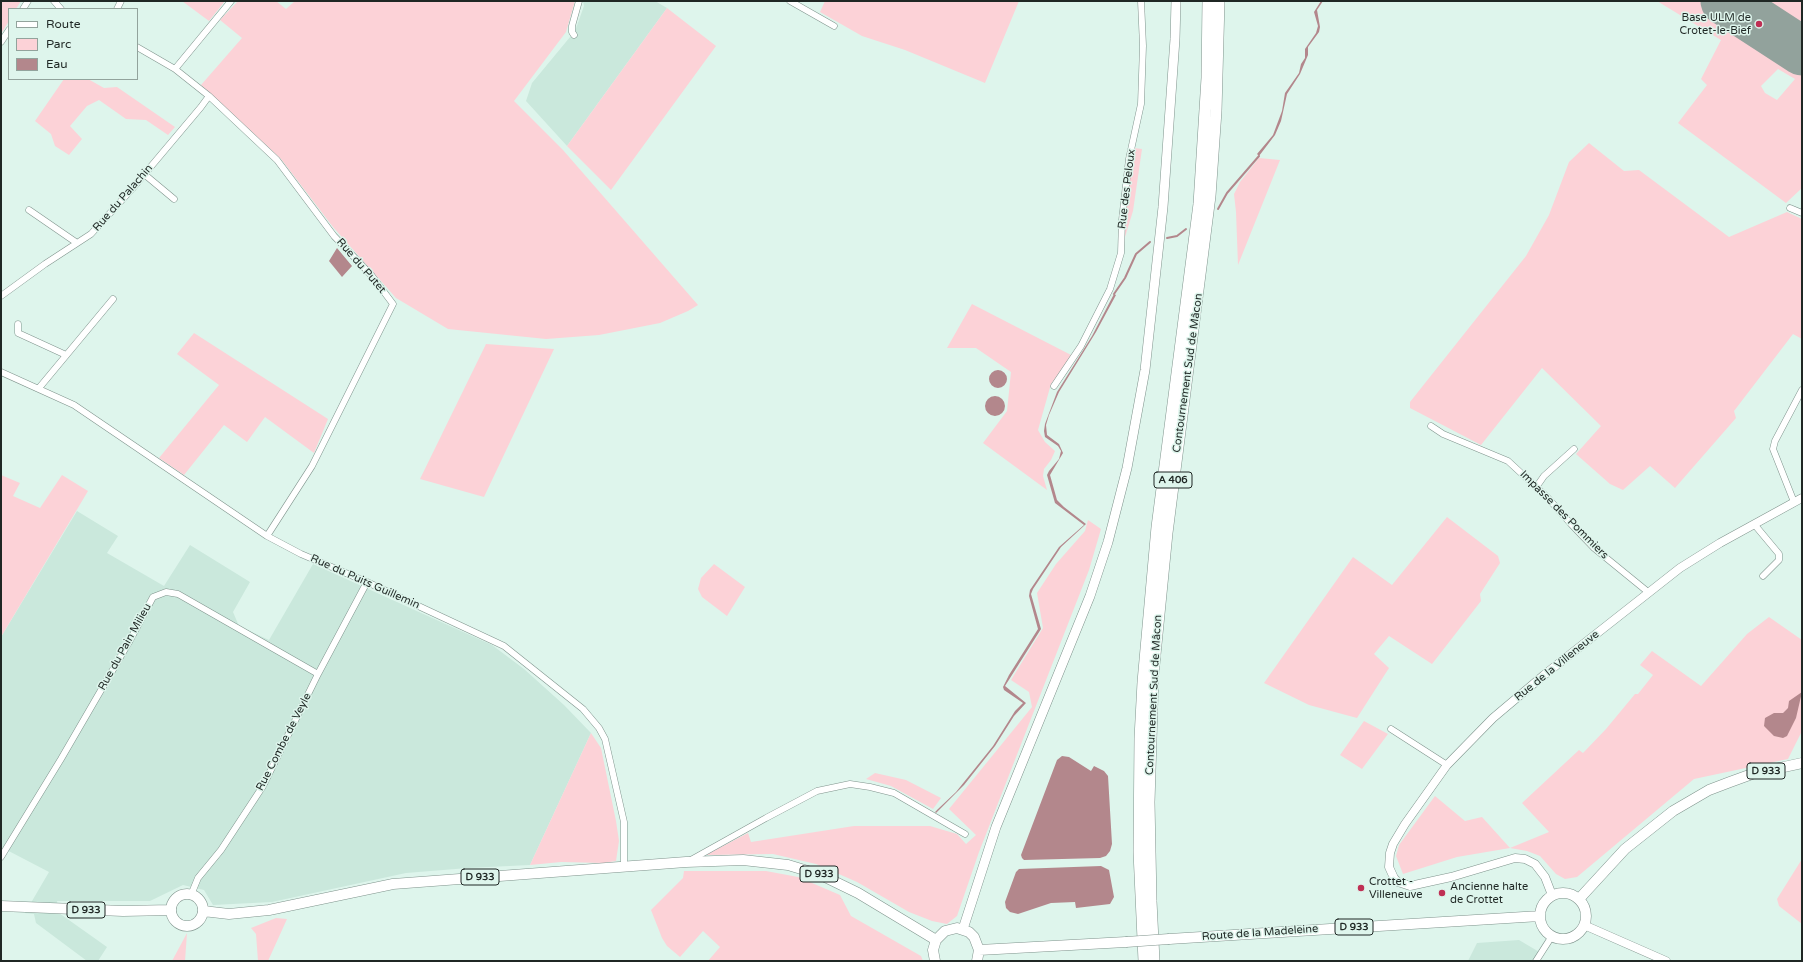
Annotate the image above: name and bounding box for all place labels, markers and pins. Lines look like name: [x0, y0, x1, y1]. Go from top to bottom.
place label: Base ULM de Crotet-le-Bief: [1680, 11, 1751, 37]
marker: Base ULM de Crotet-le-Bief: [1754, 19, 1764, 29]
place label: Crottet - Villeneuve: [1369, 875, 1423, 901]
place label: Ancienne halte de Crottet: [1450, 880, 1528, 906]
marker: Crottet - Villeneuve: [1356, 883, 1366, 893]
marker: Ancienne halte de Crottet: [1437, 888, 1447, 898]

